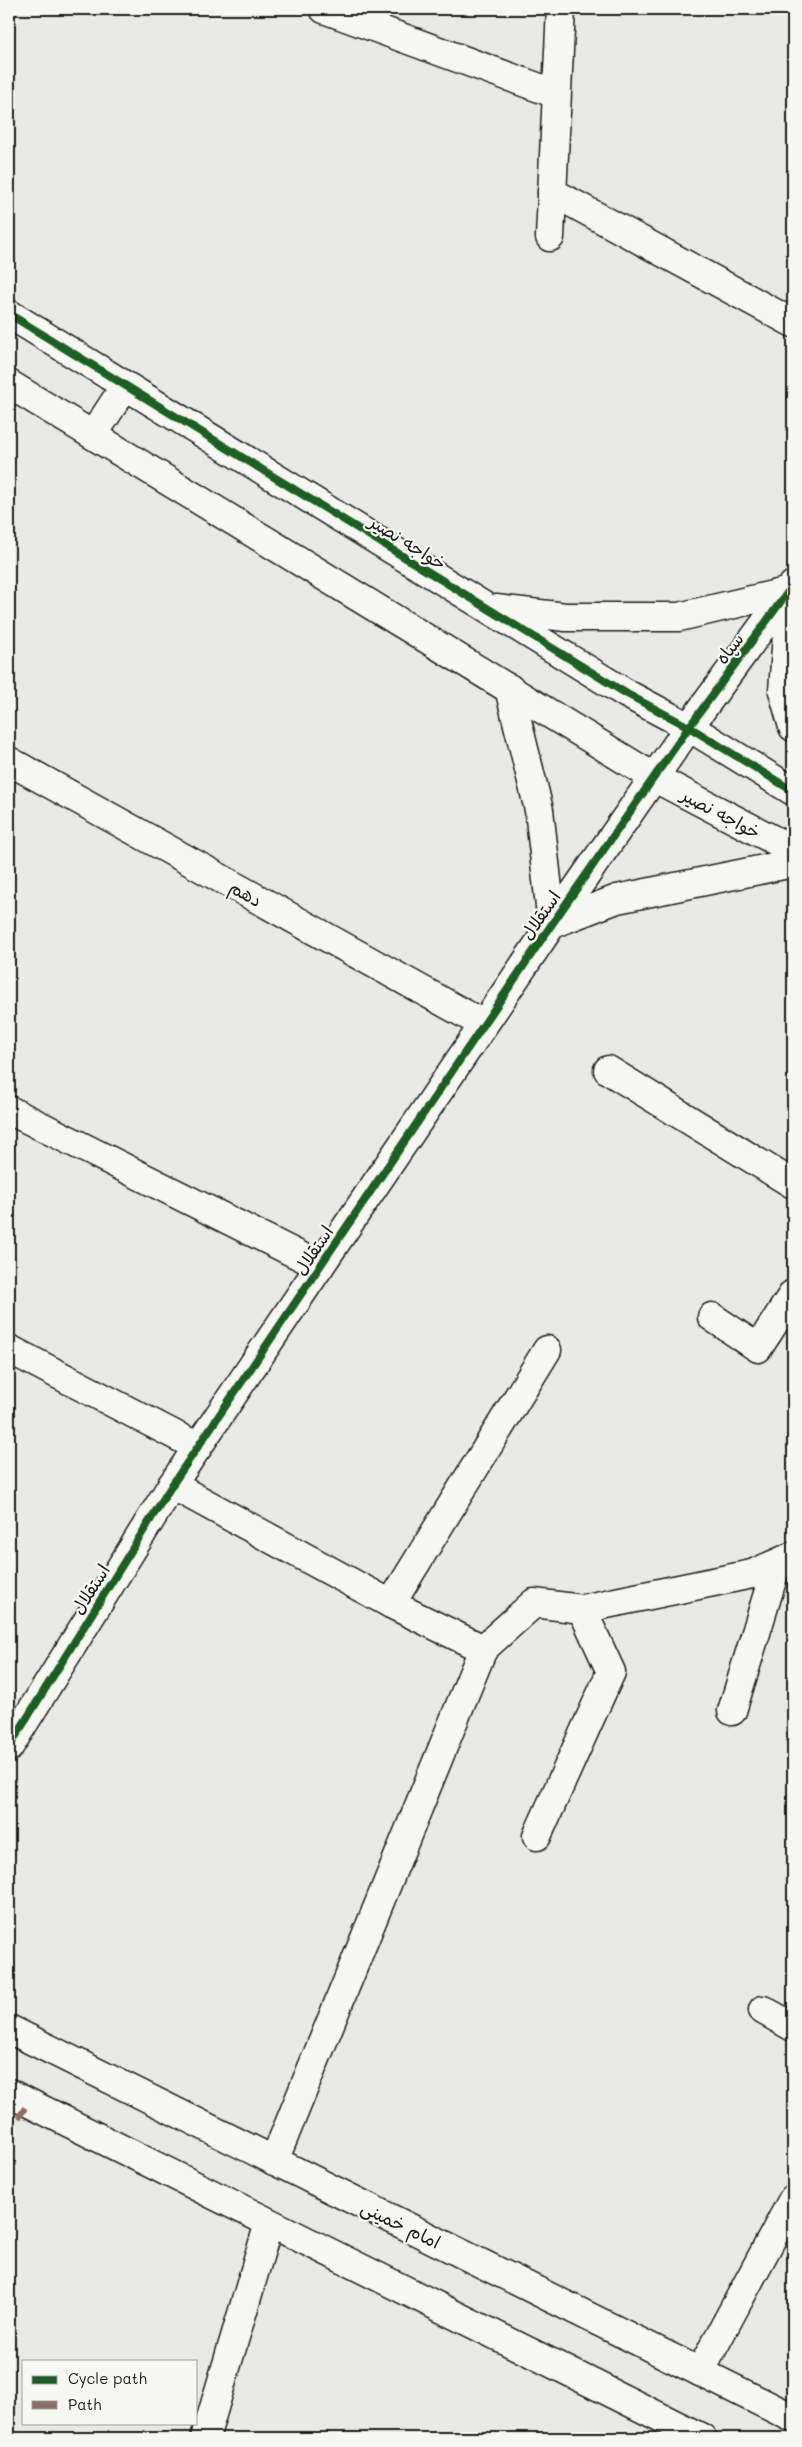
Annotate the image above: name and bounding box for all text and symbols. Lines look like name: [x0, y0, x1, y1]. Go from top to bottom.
street label: خواجه نصیر: [363, 508, 451, 575]
street label: سپاه: [709, 627, 749, 669]
street label: خواجه نصیر: [675, 781, 765, 844]
street label: دهم: [224, 874, 267, 914]
street label: استقلال: [514, 886, 566, 944]
street label: استقلال: [288, 1220, 338, 1280]
street label: استقلال: [65, 1559, 115, 1619]
street label: امام خمینی: [356, 2194, 445, 2256]
legend: [22, 2360, 198, 2424]
text: Cycle path: [68, 2368, 147, 2388]
text: Path: [68, 2394, 102, 2414]

